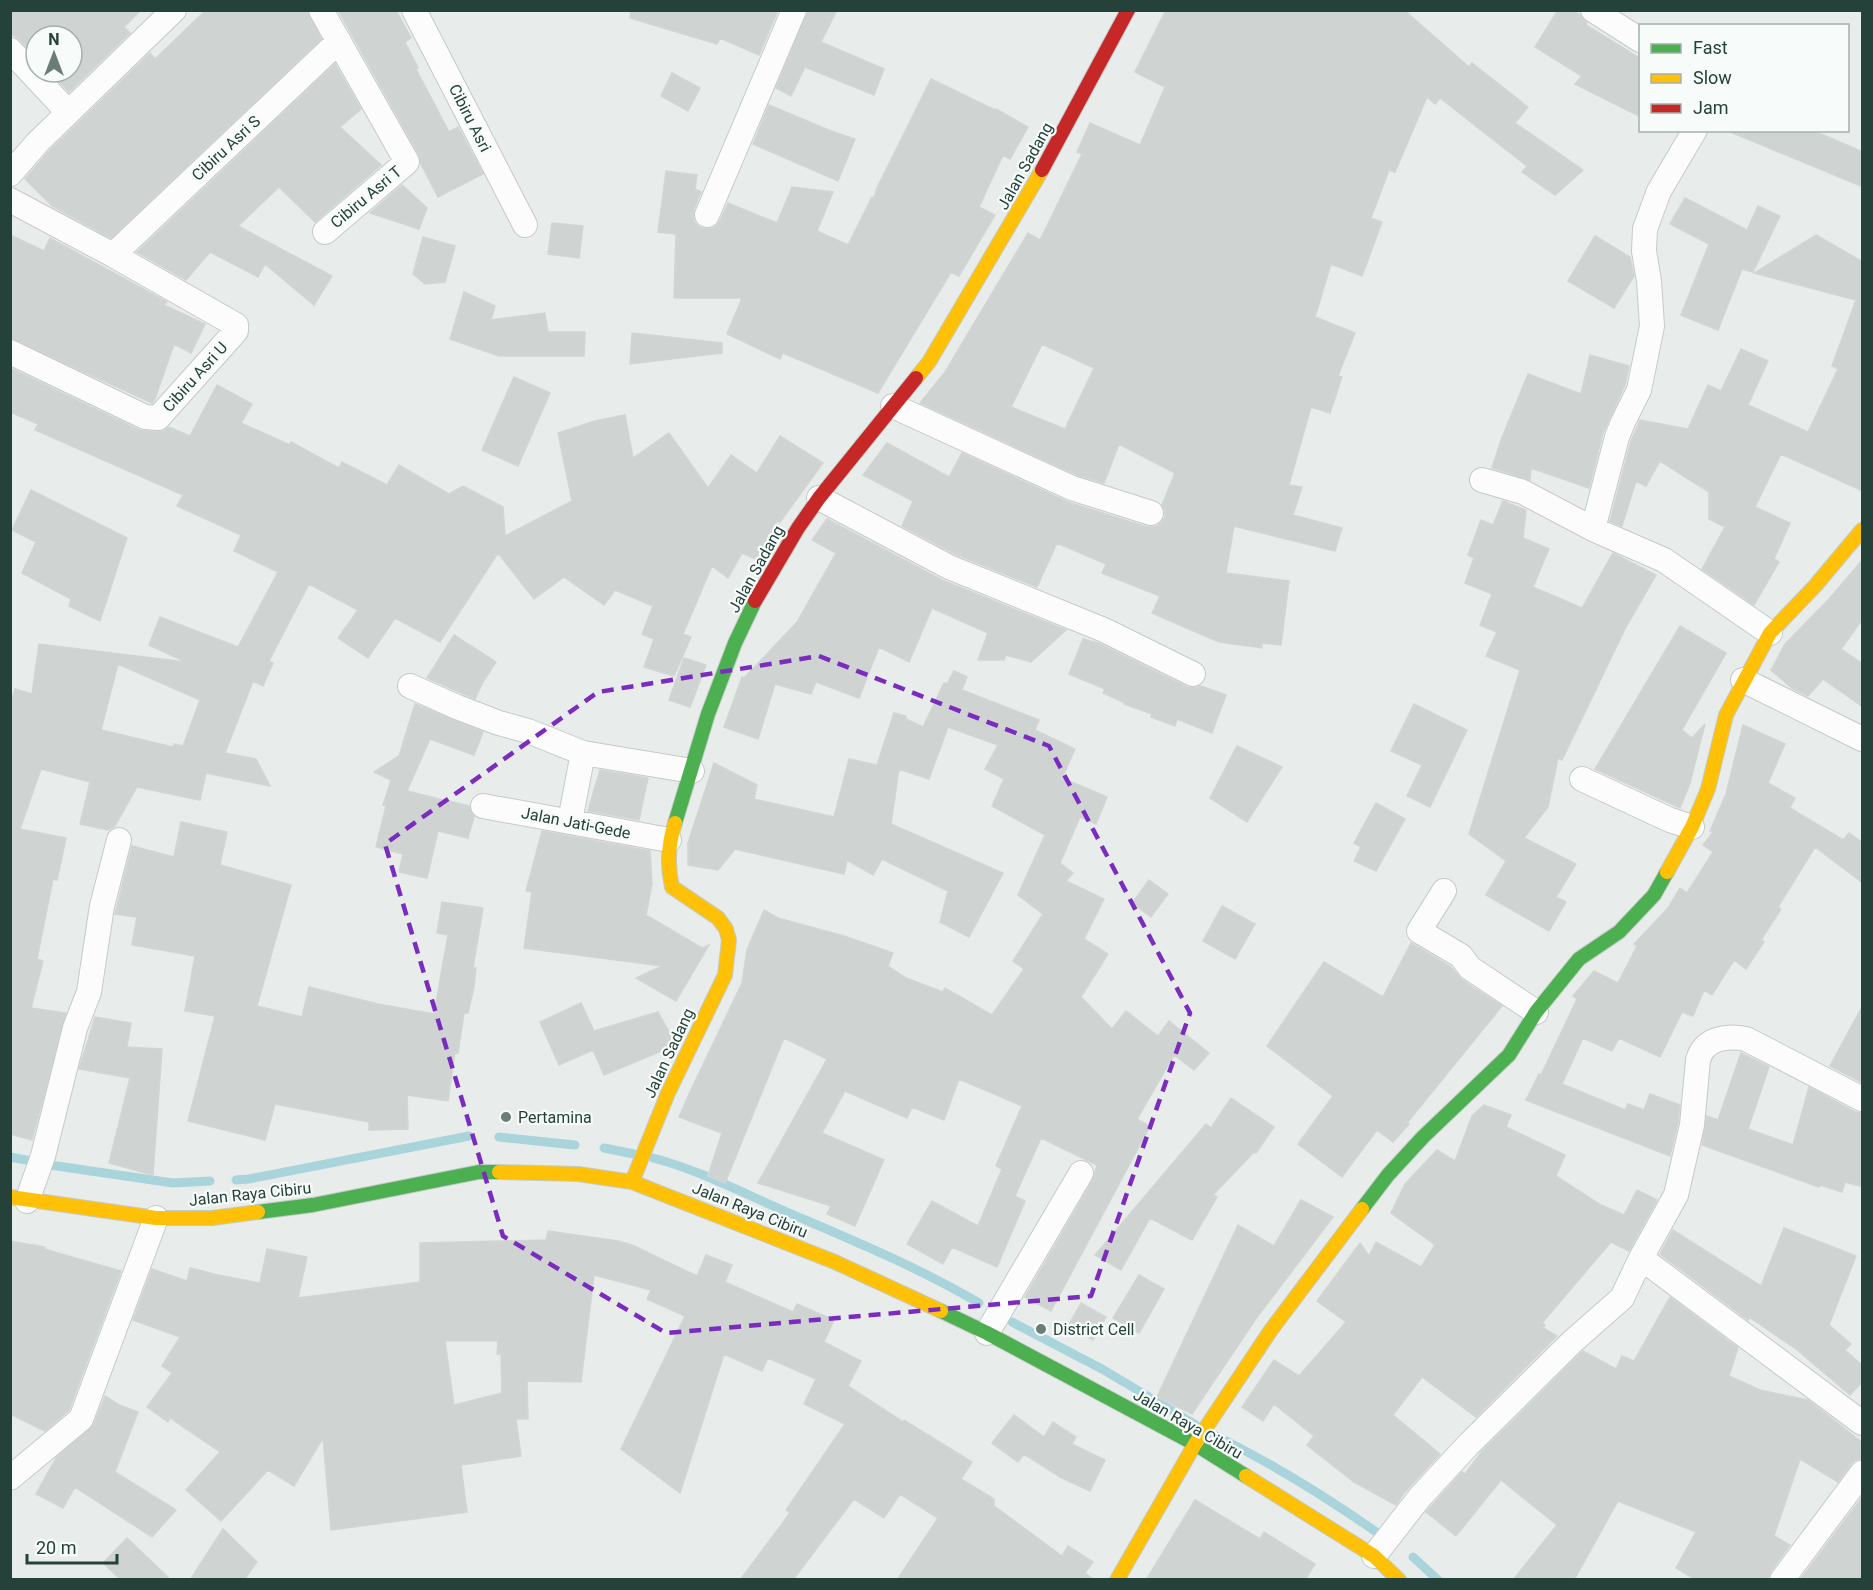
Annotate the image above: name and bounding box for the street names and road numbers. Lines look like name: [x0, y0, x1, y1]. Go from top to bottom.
street label: Cibiru Asri: [445, 81, 495, 155]
street label: Cibiru Asri S: [188, 111, 264, 185]
street label: Jalan Sadang: [993, 119, 1057, 213]
street label: Cibiru Asri T: [327, 162, 406, 232]
street label: Cibiru Asri U: [159, 338, 231, 416]
street label: Jalan Sadang: [724, 522, 788, 616]
street label: Jalan Jati-Gede: [520, 803, 632, 843]
street label: Jalan Sadang: [640, 1005, 698, 1101]
street label: Jalan Raya Cibiru: [188, 1178, 312, 1210]
street label: Jalan Raya Cibiru: [689, 1178, 811, 1242]
street label: Jalan Raya Cibiru: [1130, 1385, 1246, 1463]

